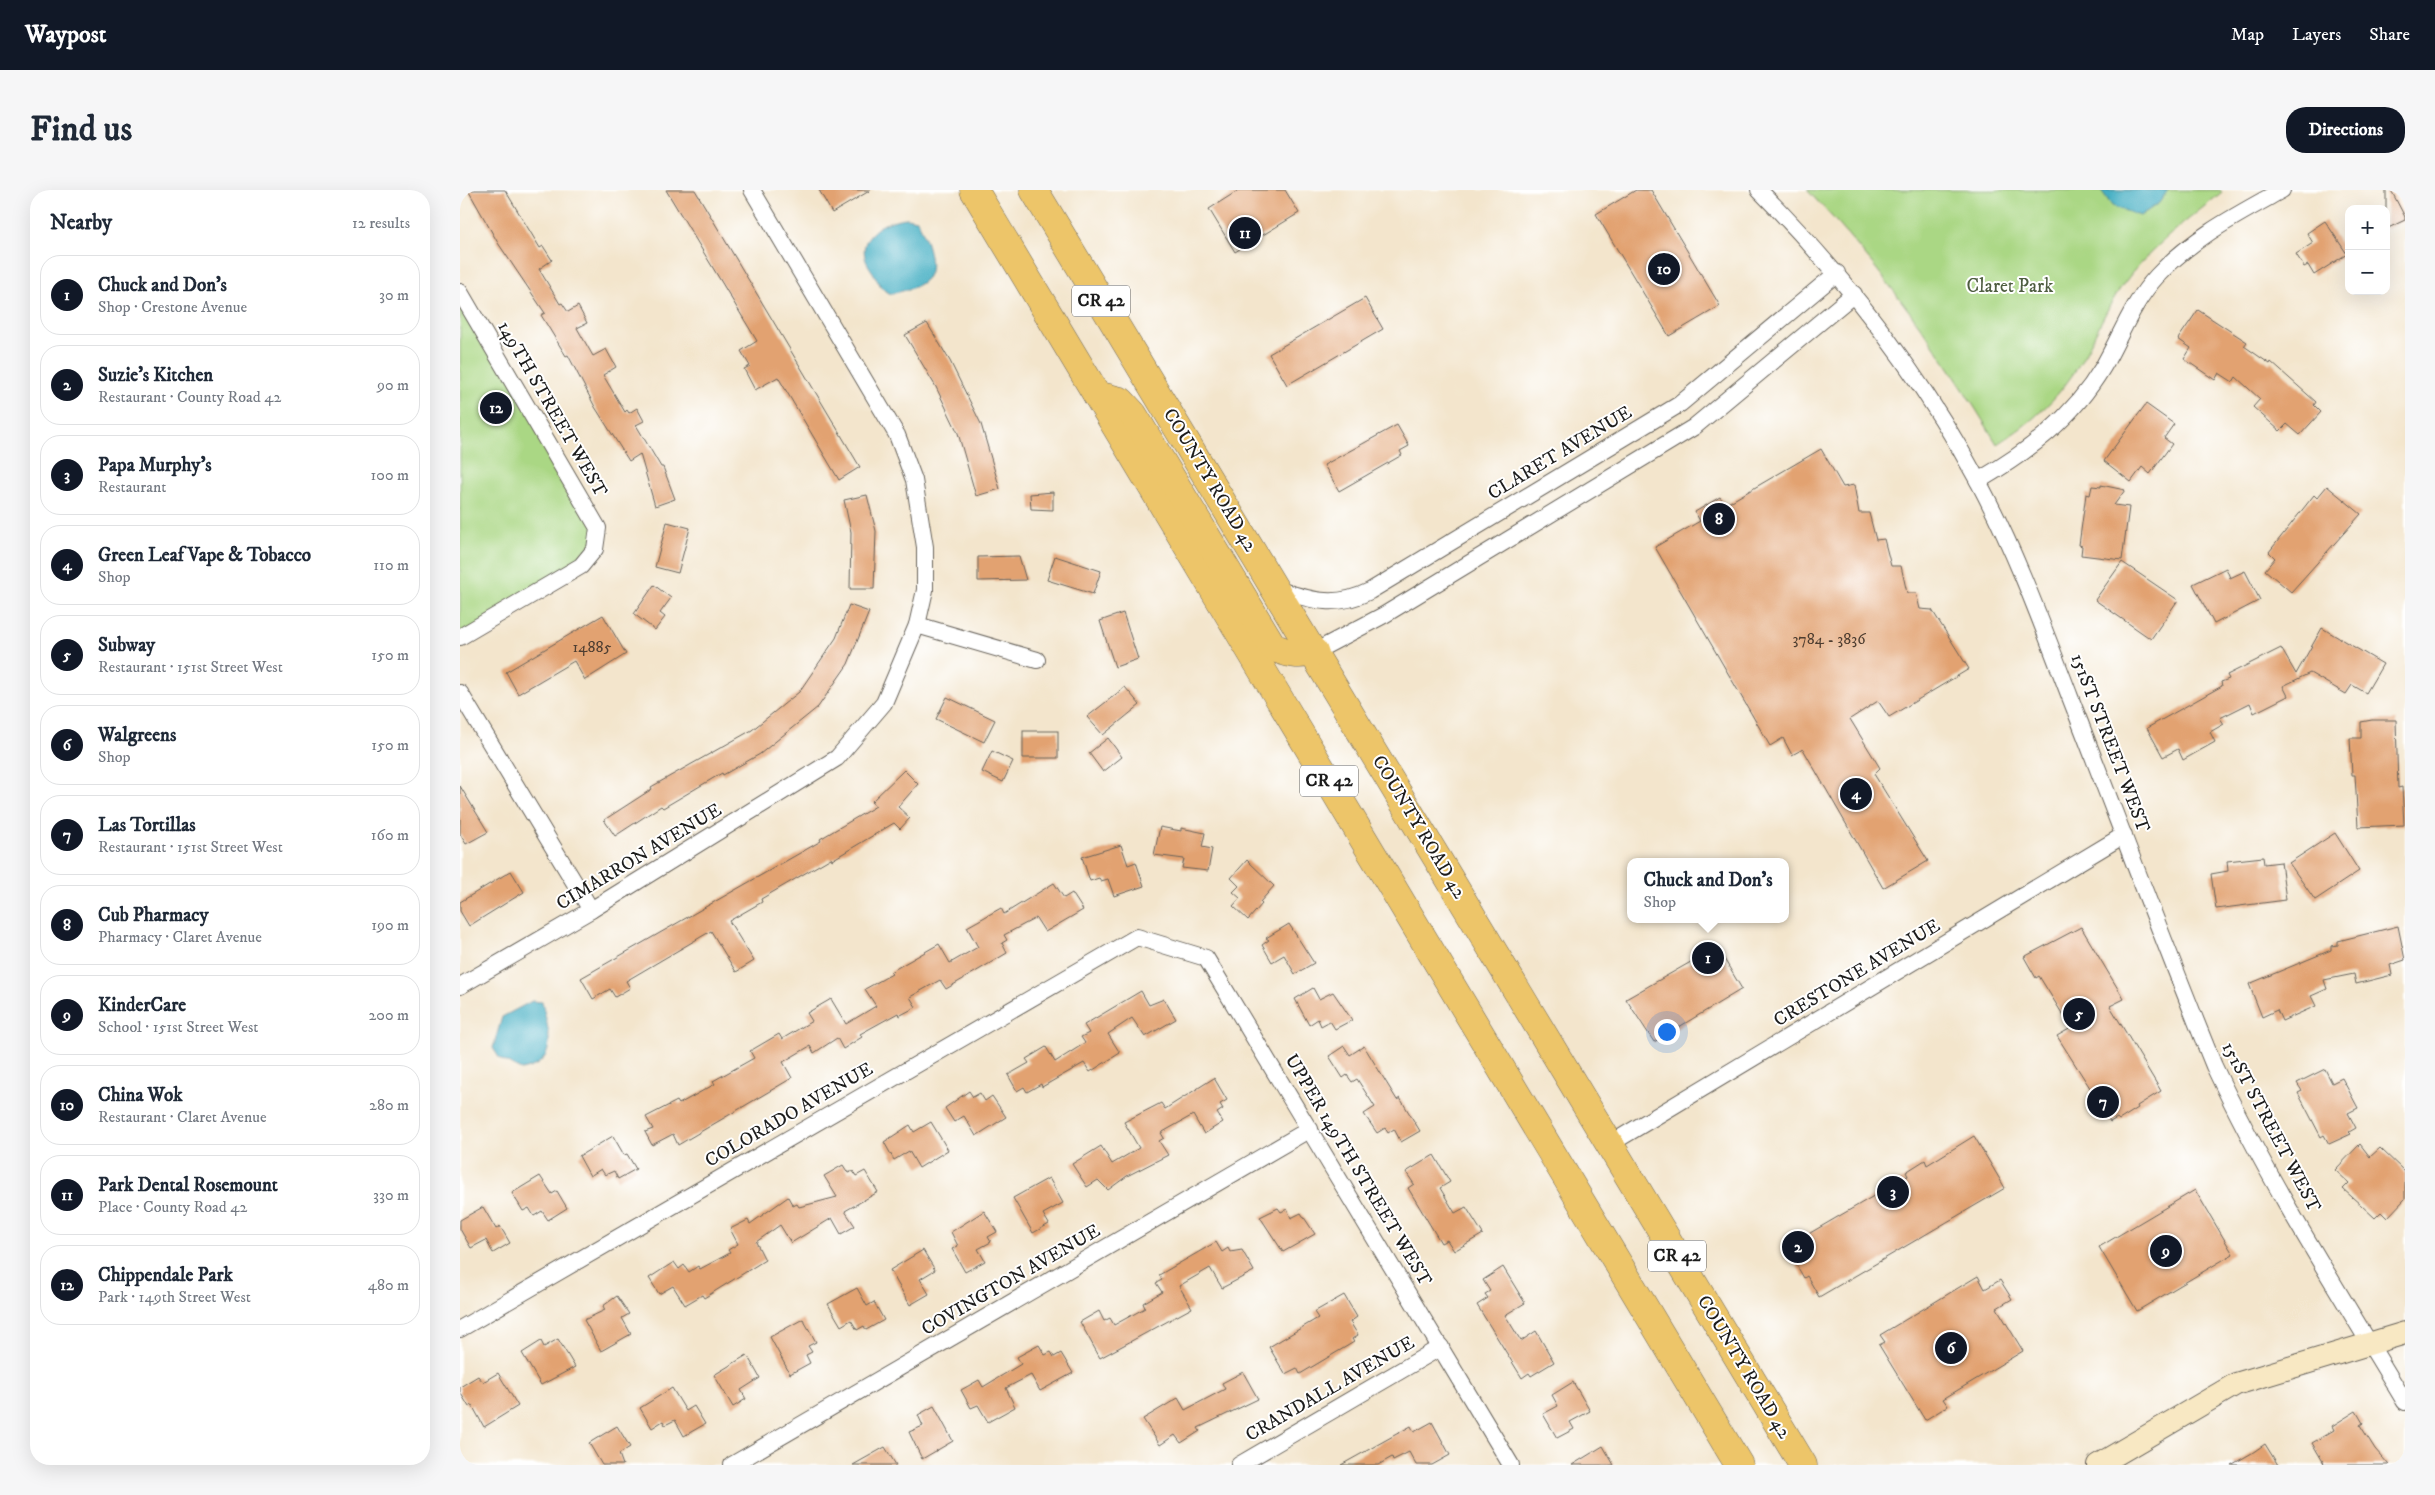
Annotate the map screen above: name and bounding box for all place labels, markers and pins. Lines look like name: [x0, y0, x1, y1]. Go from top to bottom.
pin: 11: [1229, 214, 1261, 252]
pin: 10: [1648, 250, 1680, 288]
pin: 12: [480, 389, 512, 427]
pin: 8: [1703, 500, 1735, 538]
pin: 4: [1840, 775, 1872, 813]
pin: 1: [1692, 939, 1724, 977]
pin: 5: [2063, 995, 2095, 1033]
pin: 7: [2087, 1083, 2119, 1121]
pin: 3: [1877, 1173, 1909, 1211]
pin: 2: [1782, 1228, 1814, 1266]
pin: 9: [2150, 1232, 2182, 1270]
pin: 6: [1935, 1329, 1967, 1367]

